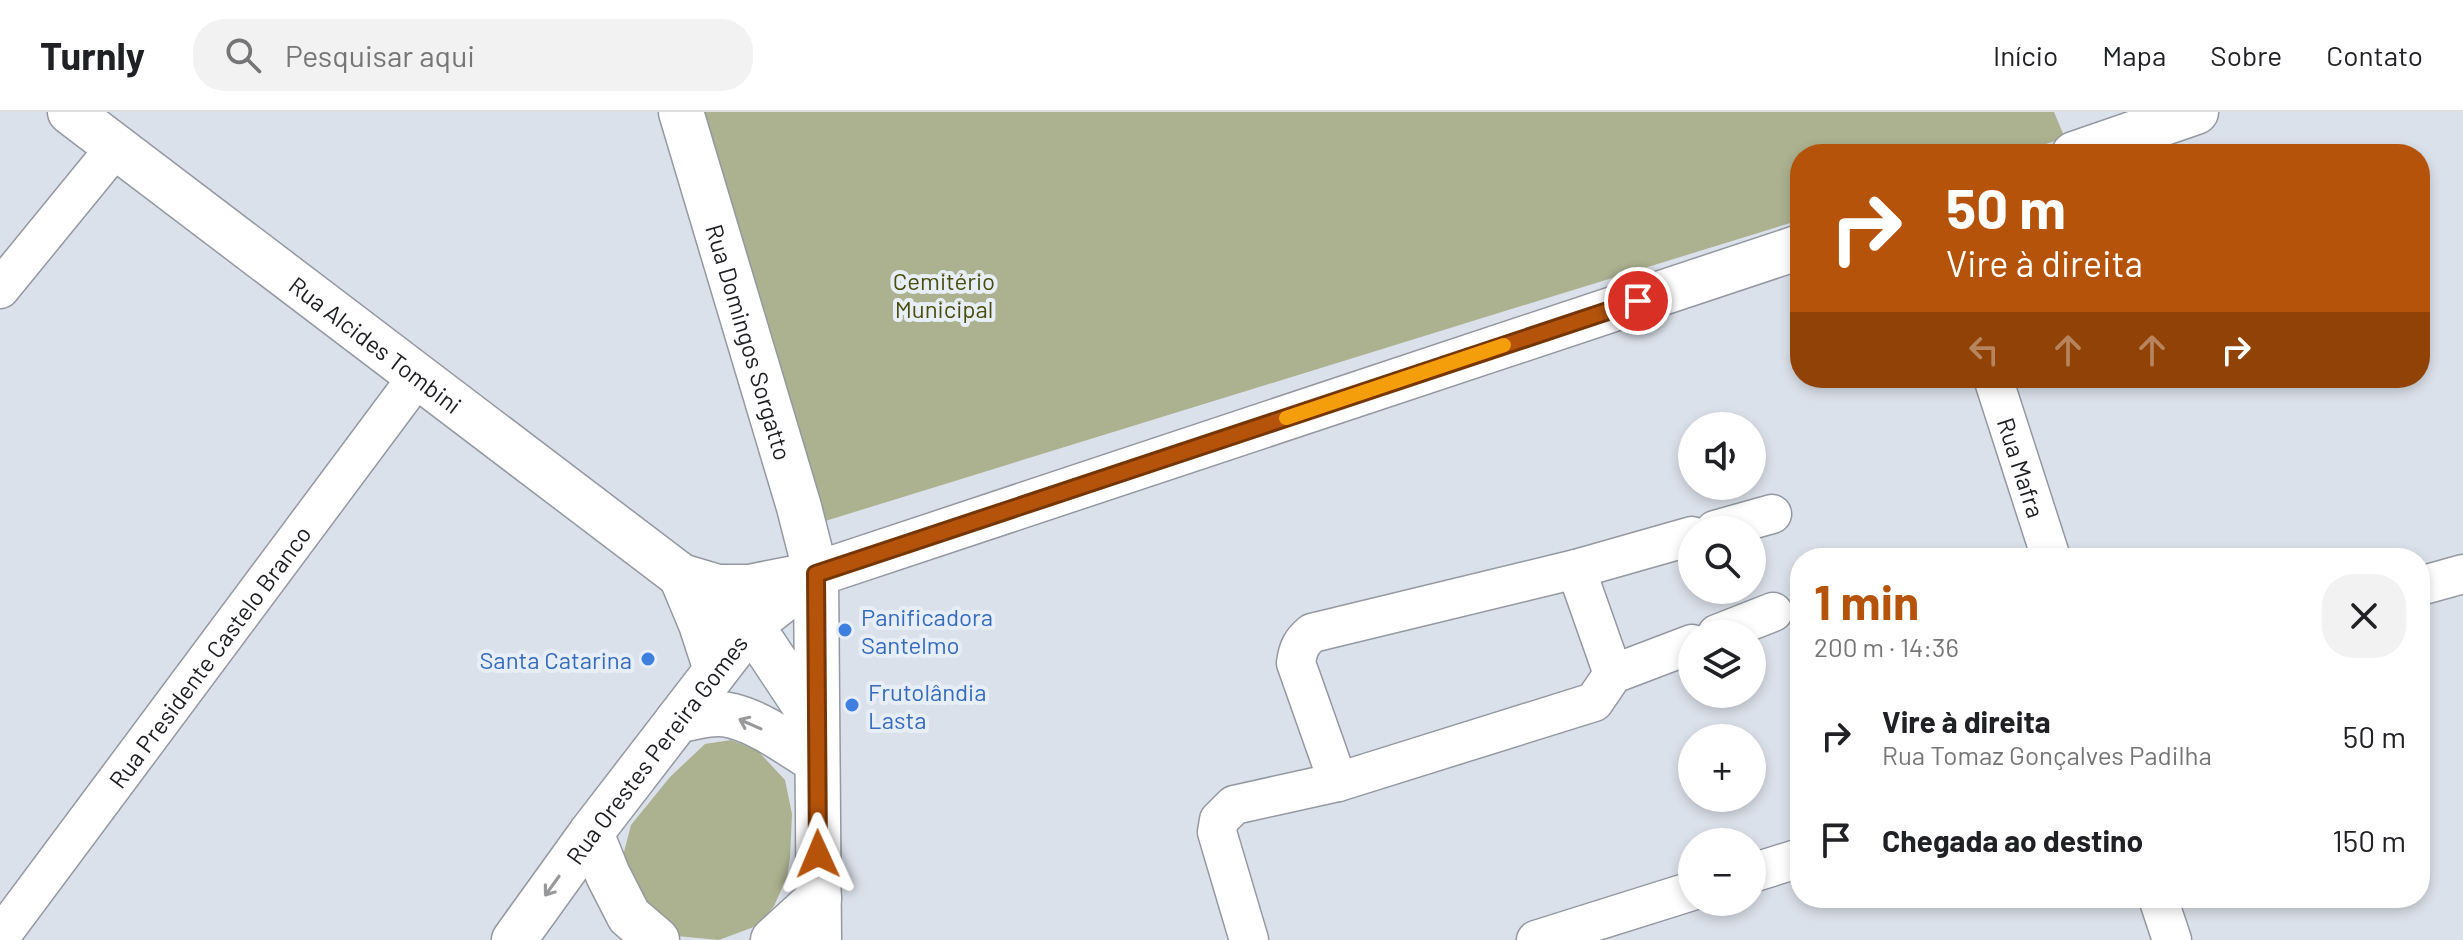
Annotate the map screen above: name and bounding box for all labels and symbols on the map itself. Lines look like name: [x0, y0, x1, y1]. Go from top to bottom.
street label: Rua Domingos Sorgatto: [701, 221, 799, 463]
park label: Cemitério Municipal: [893, 266, 995, 323]
pin: [1604, 267, 1672, 335]
street label: Rua Alcides Tombini: [284, 270, 468, 419]
street label: Rua Mafra: [1992, 414, 2052, 521]
street label: Rua Presidente Castelo Branco: [102, 519, 316, 793]
place label: Panificadora Santelmo: [861, 602, 993, 659]
marker: Panificadora Santelmo: [836, 621, 854, 639]
street label: Rua Orestes Pereira Gomes: [559, 629, 753, 869]
place label: Santa Catarina: [479, 645, 632, 674]
marker: Santa Catarina: [639, 650, 657, 668]
place label: Frutolândia Lasta: [868, 677, 986, 734]
marker: Frutolândia Lasta: [843, 696, 861, 714]
one-way arrow: [739, 715, 763, 730]
position arrow: [776, 812, 860, 896]
one-way arrow: [544, 875, 560, 897]

